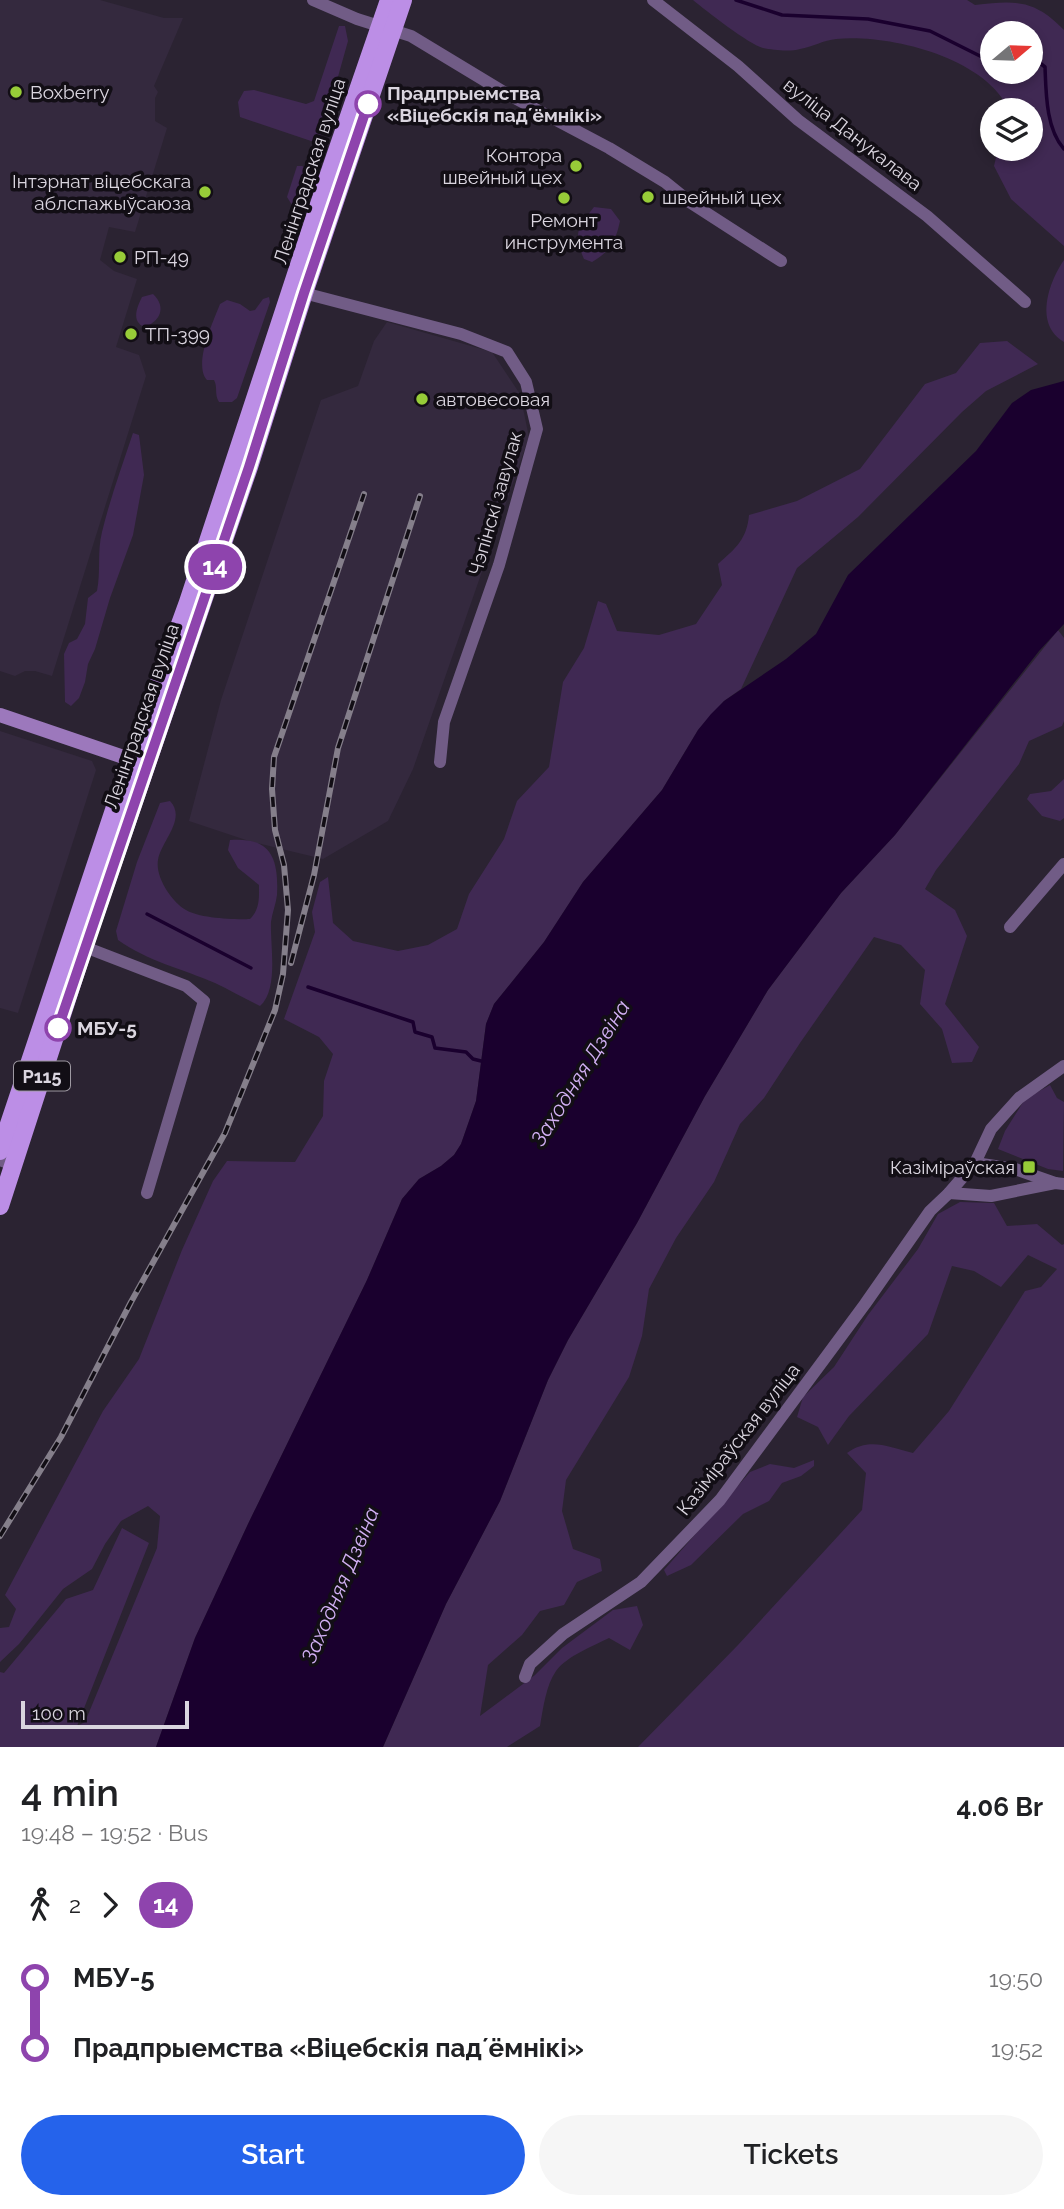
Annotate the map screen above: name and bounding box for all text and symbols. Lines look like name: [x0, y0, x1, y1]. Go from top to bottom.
north arrow: [980, 21, 1043, 84]
map controls: [980, 21, 1043, 161]
street label: вуліца Данукалава: [780, 73, 926, 195]
street label: Ленінградская вуліца: [269, 75, 349, 267]
place label: Boxberry: [30, 81, 110, 103]
place label: Прадпрыемства «Віцебскія падʼёмнікі»: [387, 82, 602, 126]
marker: Boxberry: [8, 84, 24, 100]
marker: Прадпрыемства «Віцебскія падʼёмнікі»: [355, 91, 381, 117]
button: layers: [980, 98, 1043, 161]
place label: Контора швейный цех: [442, 144, 562, 188]
marker: Контора швейный цех: [568, 158, 584, 174]
place label: Інтэрнат віцебскага аблспажыўсаюза: [12, 170, 191, 214]
marker: Інтэрнат віцебскага аблспажыўсаюза: [197, 184, 213, 200]
place label: швейный цех: [662, 186, 782, 208]
marker: швейный цех: [640, 189, 656, 205]
marker: Ремонт инструмента: [556, 190, 572, 206]
place label: Ремонт инструмента: [505, 209, 623, 253]
place label: РП-49: [134, 246, 189, 268]
marker: РП-49: [112, 249, 128, 265]
place label: ТП-399: [145, 323, 210, 345]
marker: ТП-399: [123, 326, 139, 342]
place label: автовесовая: [436, 388, 550, 410]
marker: автовесовая: [414, 391, 430, 407]
street label: Чэпінскі завулак: [464, 428, 526, 578]
line badge: 14: [184, 544, 246, 590]
text: 14: [202, 552, 228, 581]
street label: Ленінградская вуліца: [99, 621, 183, 811]
water label: Заходняя Дзвіна: [525, 996, 635, 1150]
marker: МБУ-5: [45, 1015, 71, 1041]
place label: МБУ-5: [77, 1017, 137, 1039]
road number: Р115: [14, 1062, 70, 1091]
place label: Казіміраўская: [890, 1156, 1015, 1178]
marker: Казіміраўская: [1021, 1159, 1037, 1175]
street label: Казіміраўская вуліца: [672, 1359, 804, 1519]
water label: Заходняя Дзвіна: [296, 1503, 384, 1667]
scale bar: [21, 1698, 189, 1730]
text: 100 m: [32, 1702, 86, 1724]
text: 4 min: [21, 1770, 119, 1815]
text: 4.06 Br: [957, 1792, 1043, 1822]
text: 19:48 – 19:52 · Bus: [21, 1819, 208, 1846]
icon: walk: [21, 1886, 59, 1924]
icon: forward: [91, 1886, 129, 1924]
text: 14: [153, 1890, 179, 1919]
text: 2: [69, 1891, 81, 1918]
text: МБУ-5: [73, 1963, 155, 1993]
text: 19:50: [989, 1965, 1043, 1992]
text: Прадпрыемства «Віцебскія падʼёмнікі»: [73, 2033, 584, 2063]
text: 19:52: [991, 2035, 1043, 2062]
button: Start: [21, 2115, 525, 2195]
button: Tickets: [539, 2115, 1043, 2195]

